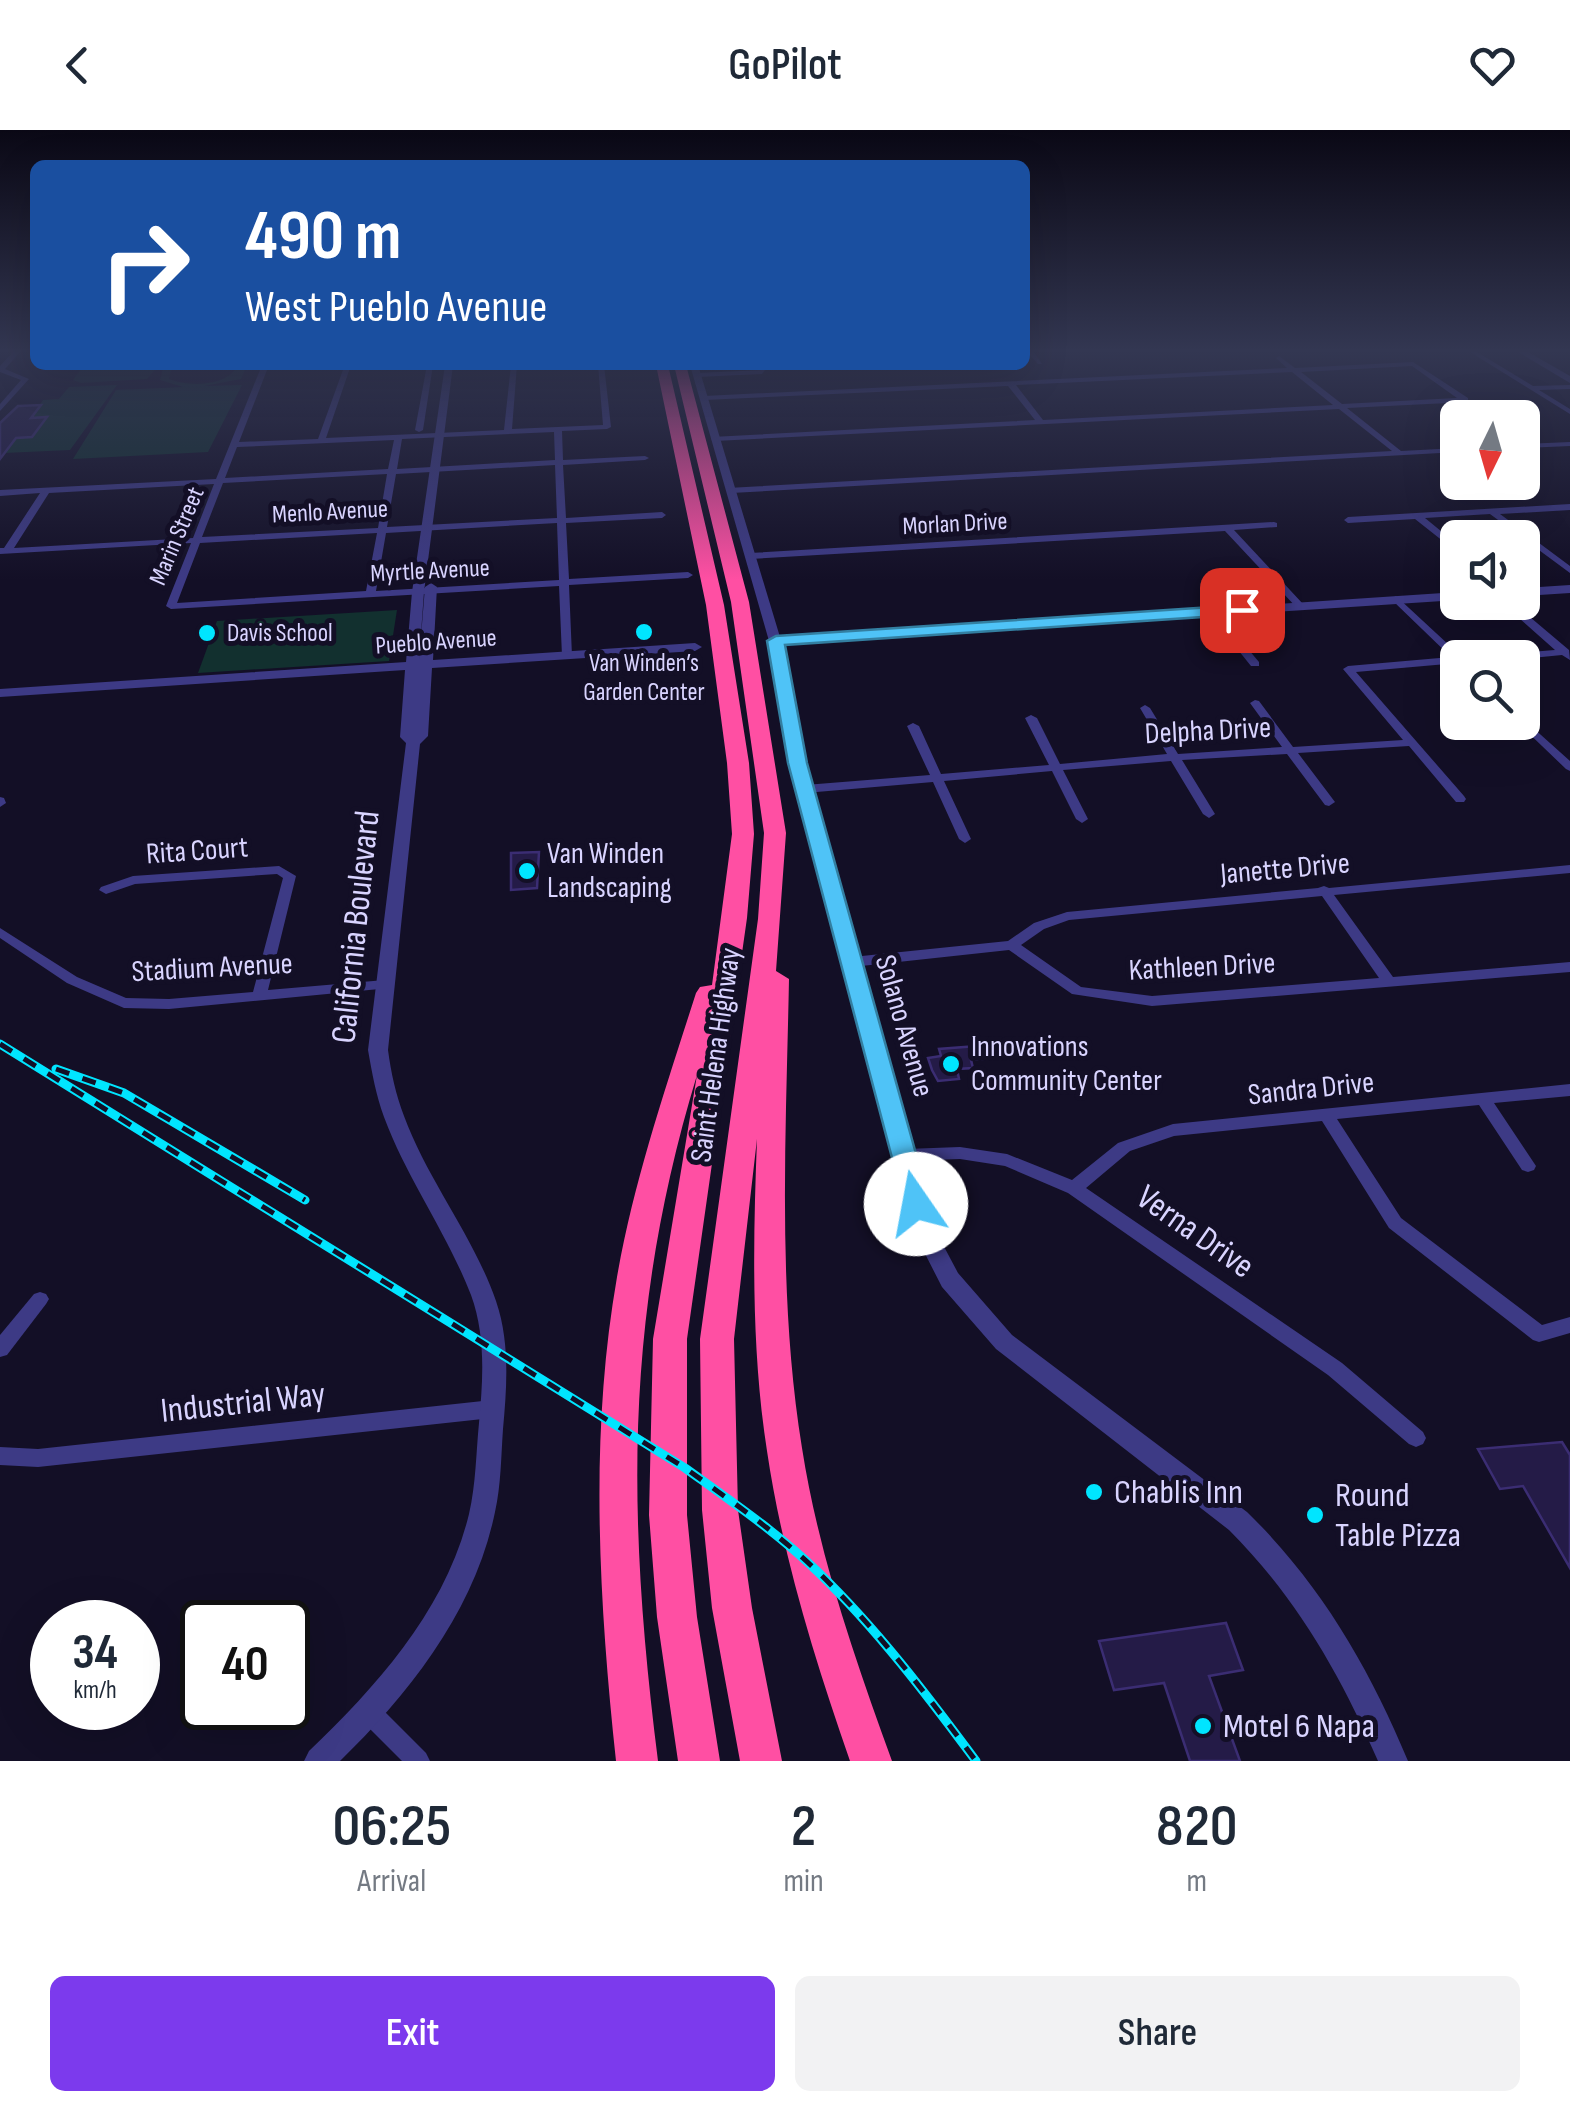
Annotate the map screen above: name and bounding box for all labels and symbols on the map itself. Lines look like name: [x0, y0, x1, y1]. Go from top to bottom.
north arrow: [1440, 400, 1540, 500]
street label: Marin Street: [142, 482, 212, 590]
street label: Menlo Avenue: [271, 493, 389, 531]
street label: Morlan Drive: [902, 506, 1008, 542]
street label: Myrtle Avenue: [370, 552, 490, 590]
pin: [1200, 568, 1285, 653]
place label: Davis School: [227, 618, 333, 649]
marker: Van Winden’s Garden Center: [633, 621, 655, 643]
marker: Davis School: [196, 622, 218, 644]
street label: Pueblo Avenue: [374, 622, 498, 662]
place label: Van Winden’s Garden Center: [583, 648, 705, 708]
street label: Delpha Drive: [1144, 710, 1272, 752]
street label: California Boulevard: [322, 809, 390, 1045]
street label: Rita Court: [145, 829, 249, 873]
place label: Van Winden Landscaping: [547, 836, 672, 906]
street label: Janette Drive: [1218, 845, 1351, 893]
marker: Van Winden Landscaping: [516, 860, 538, 882]
street label: Saint Helena Highway: [683, 945, 749, 1164]
street label: Kathleen Drive: [1128, 945, 1276, 989]
street label: Stadium Avenue: [130, 946, 294, 990]
street label: Solano Avenue: [867, 951, 941, 1101]
place label: Innovations Community Center: [971, 1029, 1162, 1099]
marker: Innovations Community Center: [940, 1053, 962, 1075]
street label: Sandra Drive: [1246, 1064, 1376, 1114]
position arrow: [864, 1152, 968, 1256]
street label: Verna Drive: [1128, 1176, 1262, 1288]
street label: Industrial Way: [159, 1373, 327, 1433]
place label: Chablis Inn: [1114, 1471, 1243, 1514]
place label: Round Table Pizza: [1335, 1474, 1461, 1557]
marker: Chablis Inn: [1083, 1481, 1105, 1503]
marker: Round Table Pizza: [1304, 1504, 1326, 1526]
speed limit sign: 40: [180, 1600, 310, 1730]
place label: Motel 6 Napa: [1223, 1705, 1375, 1748]
marker: Motel 6 Napa: [1192, 1715, 1214, 1737]

